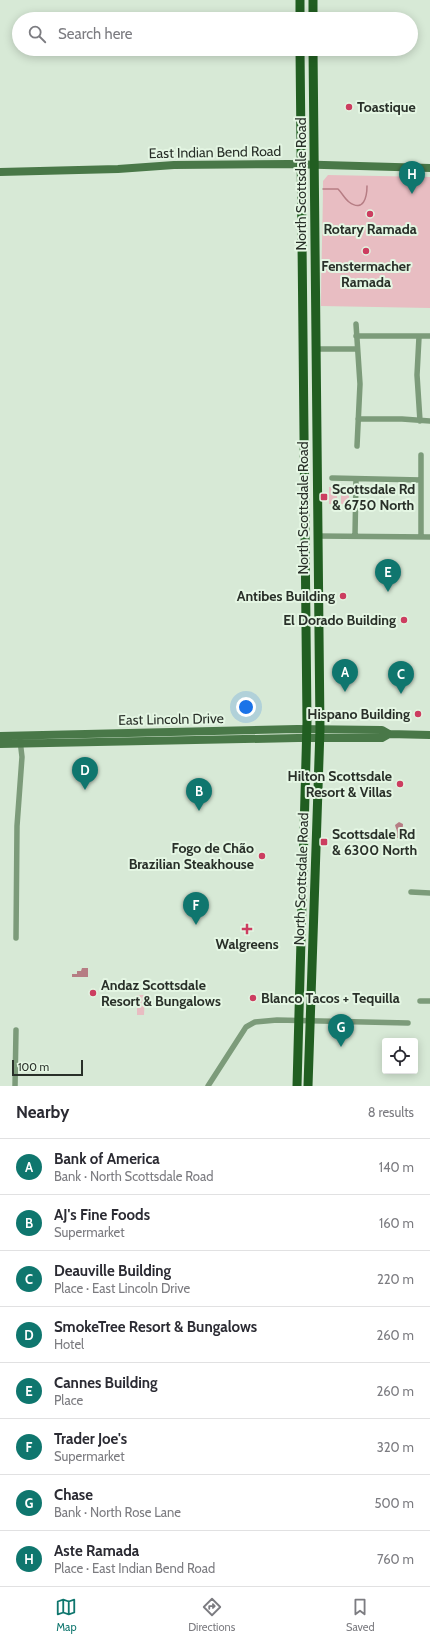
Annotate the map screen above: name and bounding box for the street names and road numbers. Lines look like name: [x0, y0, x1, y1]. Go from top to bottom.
street label: North Scottsdale Road: [292, 118, 310, 250]
street label: East Indian Bend Road: [149, 142, 281, 162]
street label: North Scottsdale Road: [294, 442, 312, 574]
street label: East Lincoln Drive: [118, 709, 224, 729]
street label: North Scottsdale Road: [290, 812, 312, 946]

